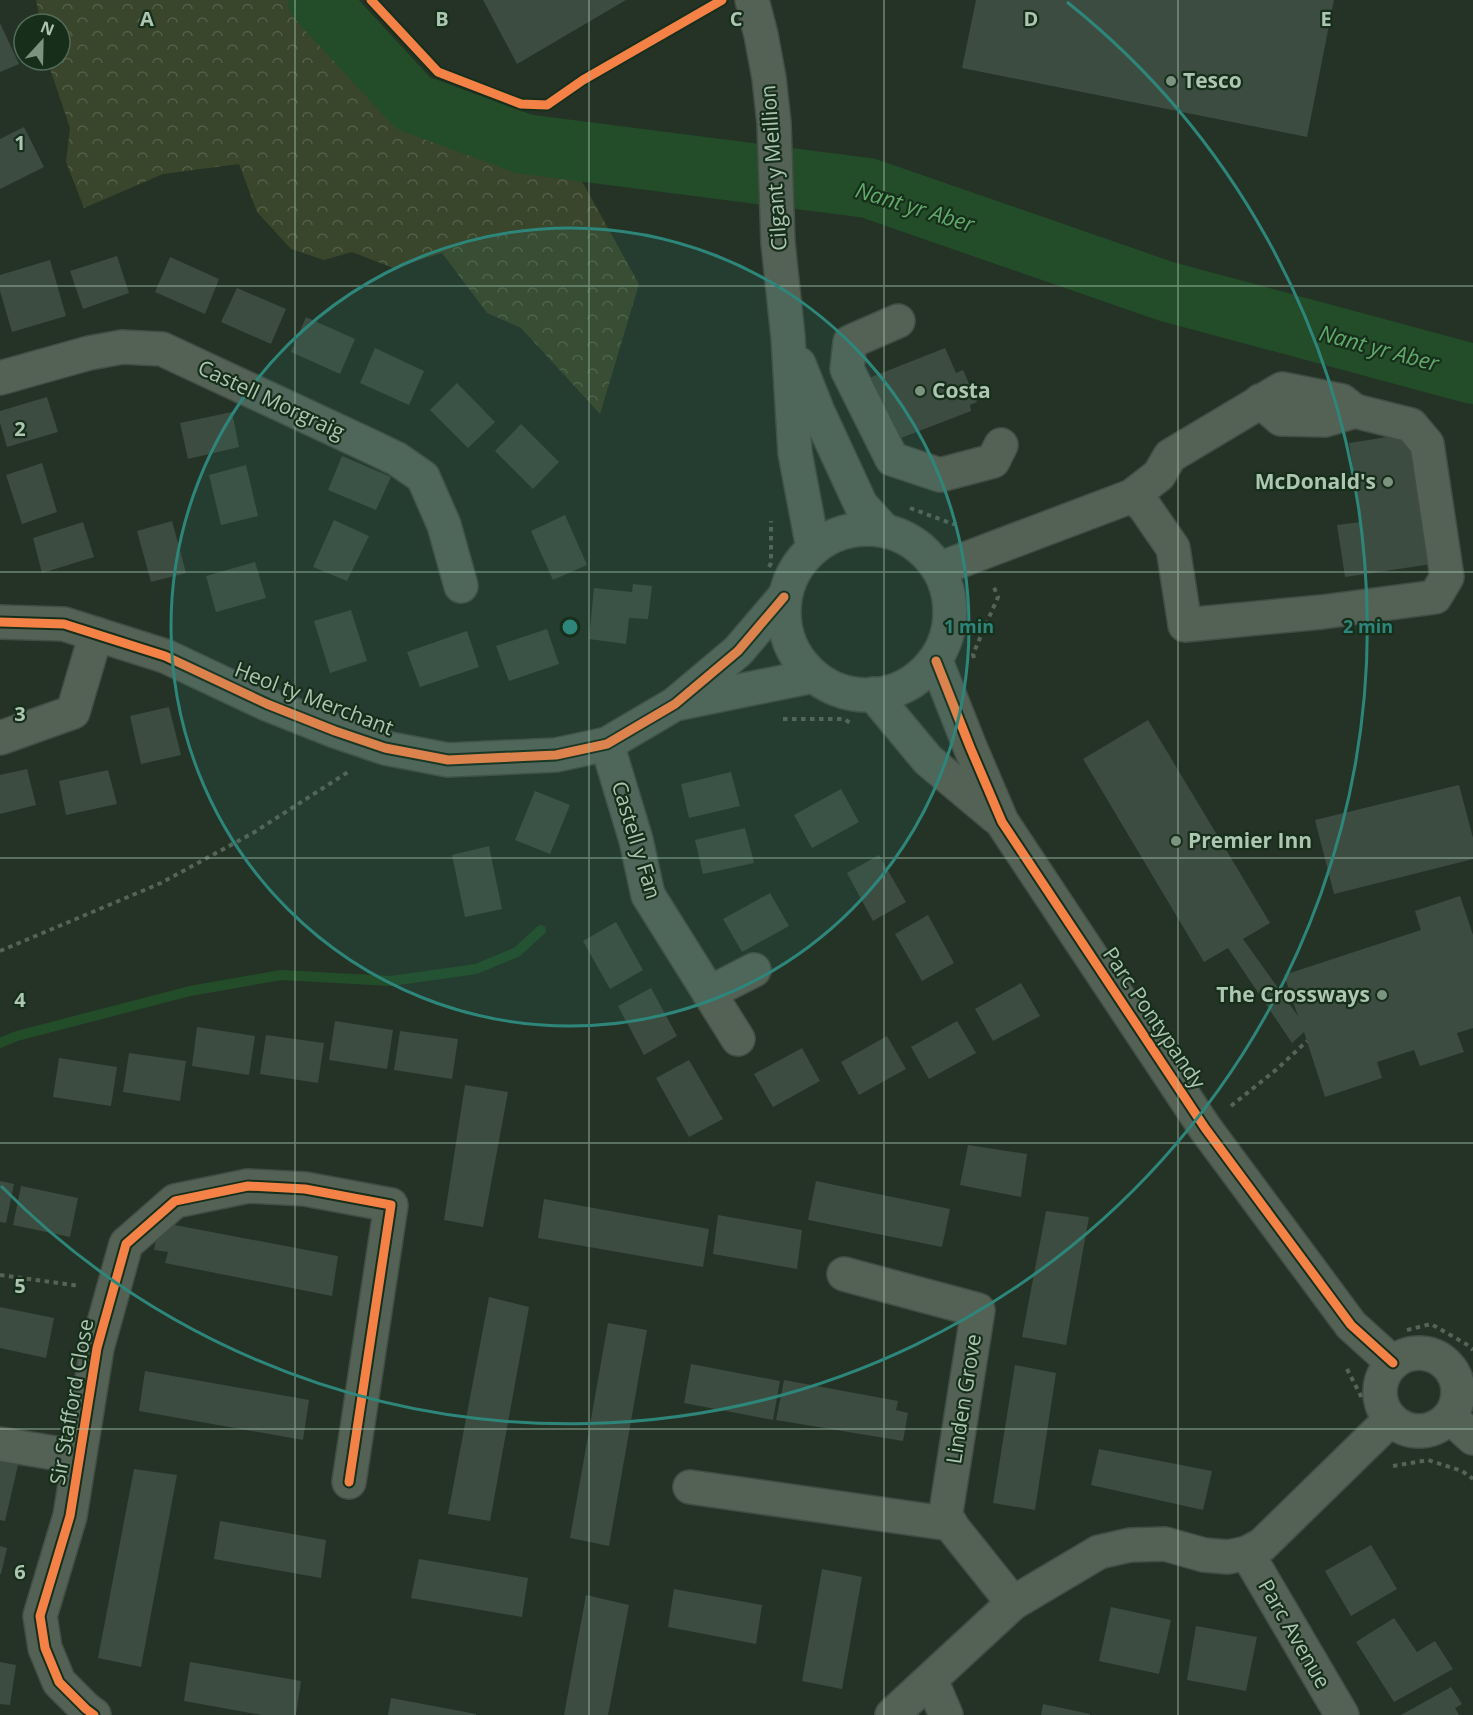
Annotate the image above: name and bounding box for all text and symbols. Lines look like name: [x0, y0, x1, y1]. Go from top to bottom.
text: A: [140, 5, 154, 32]
text: B: [435, 5, 449, 32]
text: C: [730, 5, 743, 32]
text: D: [1024, 5, 1038, 32]
text: E: [1320, 5, 1332, 32]
north arrow: [12, 12, 72, 72]
text: N: [37, 15, 58, 41]
place label: Tesco: [1183, 66, 1242, 94]
marker: Tesco: [1164, 74, 1178, 88]
street label: Cilgant y Meillion: [753, 84, 793, 252]
text: 1: [14, 129, 26, 156]
water label: Nant yr Aber: [852, 174, 980, 239]
water label: Nant yr Aber: [1316, 317, 1444, 378]
street label: Castell Morgraig: [194, 353, 349, 445]
place label: Costa: [932, 376, 991, 404]
marker: Costa: [913, 384, 927, 398]
text: 2: [14, 415, 26, 442]
place label: McDonald's: [1255, 467, 1376, 495]
marker: McDonald's: [1381, 475, 1395, 489]
text: 1 min: [944, 614, 994, 638]
text: 2 min: [1343, 614, 1393, 638]
centre of rings: [560, 617, 580, 637]
street label: Heol ty Merchant: [231, 655, 398, 741]
text: 3: [14, 700, 26, 727]
street label: Castell y Fan: [606, 777, 668, 902]
place label: Premier Inn: [1188, 826, 1312, 854]
marker: Premier Inn: [1169, 834, 1183, 848]
street label: Parc Pontypandy: [1097, 941, 1213, 1094]
place label: The Crossways: [1216, 980, 1370, 1008]
text: 4: [14, 986, 26, 1013]
marker: The Crossways: [1375, 988, 1389, 1002]
text: 5: [14, 1272, 26, 1299]
street label: Sir Stafford Close: [43, 1317, 99, 1487]
street label: Linden Grove: [939, 1332, 987, 1466]
text: 6: [14, 1558, 26, 1585]
street label: Parc Avenue: [1252, 1574, 1337, 1693]

